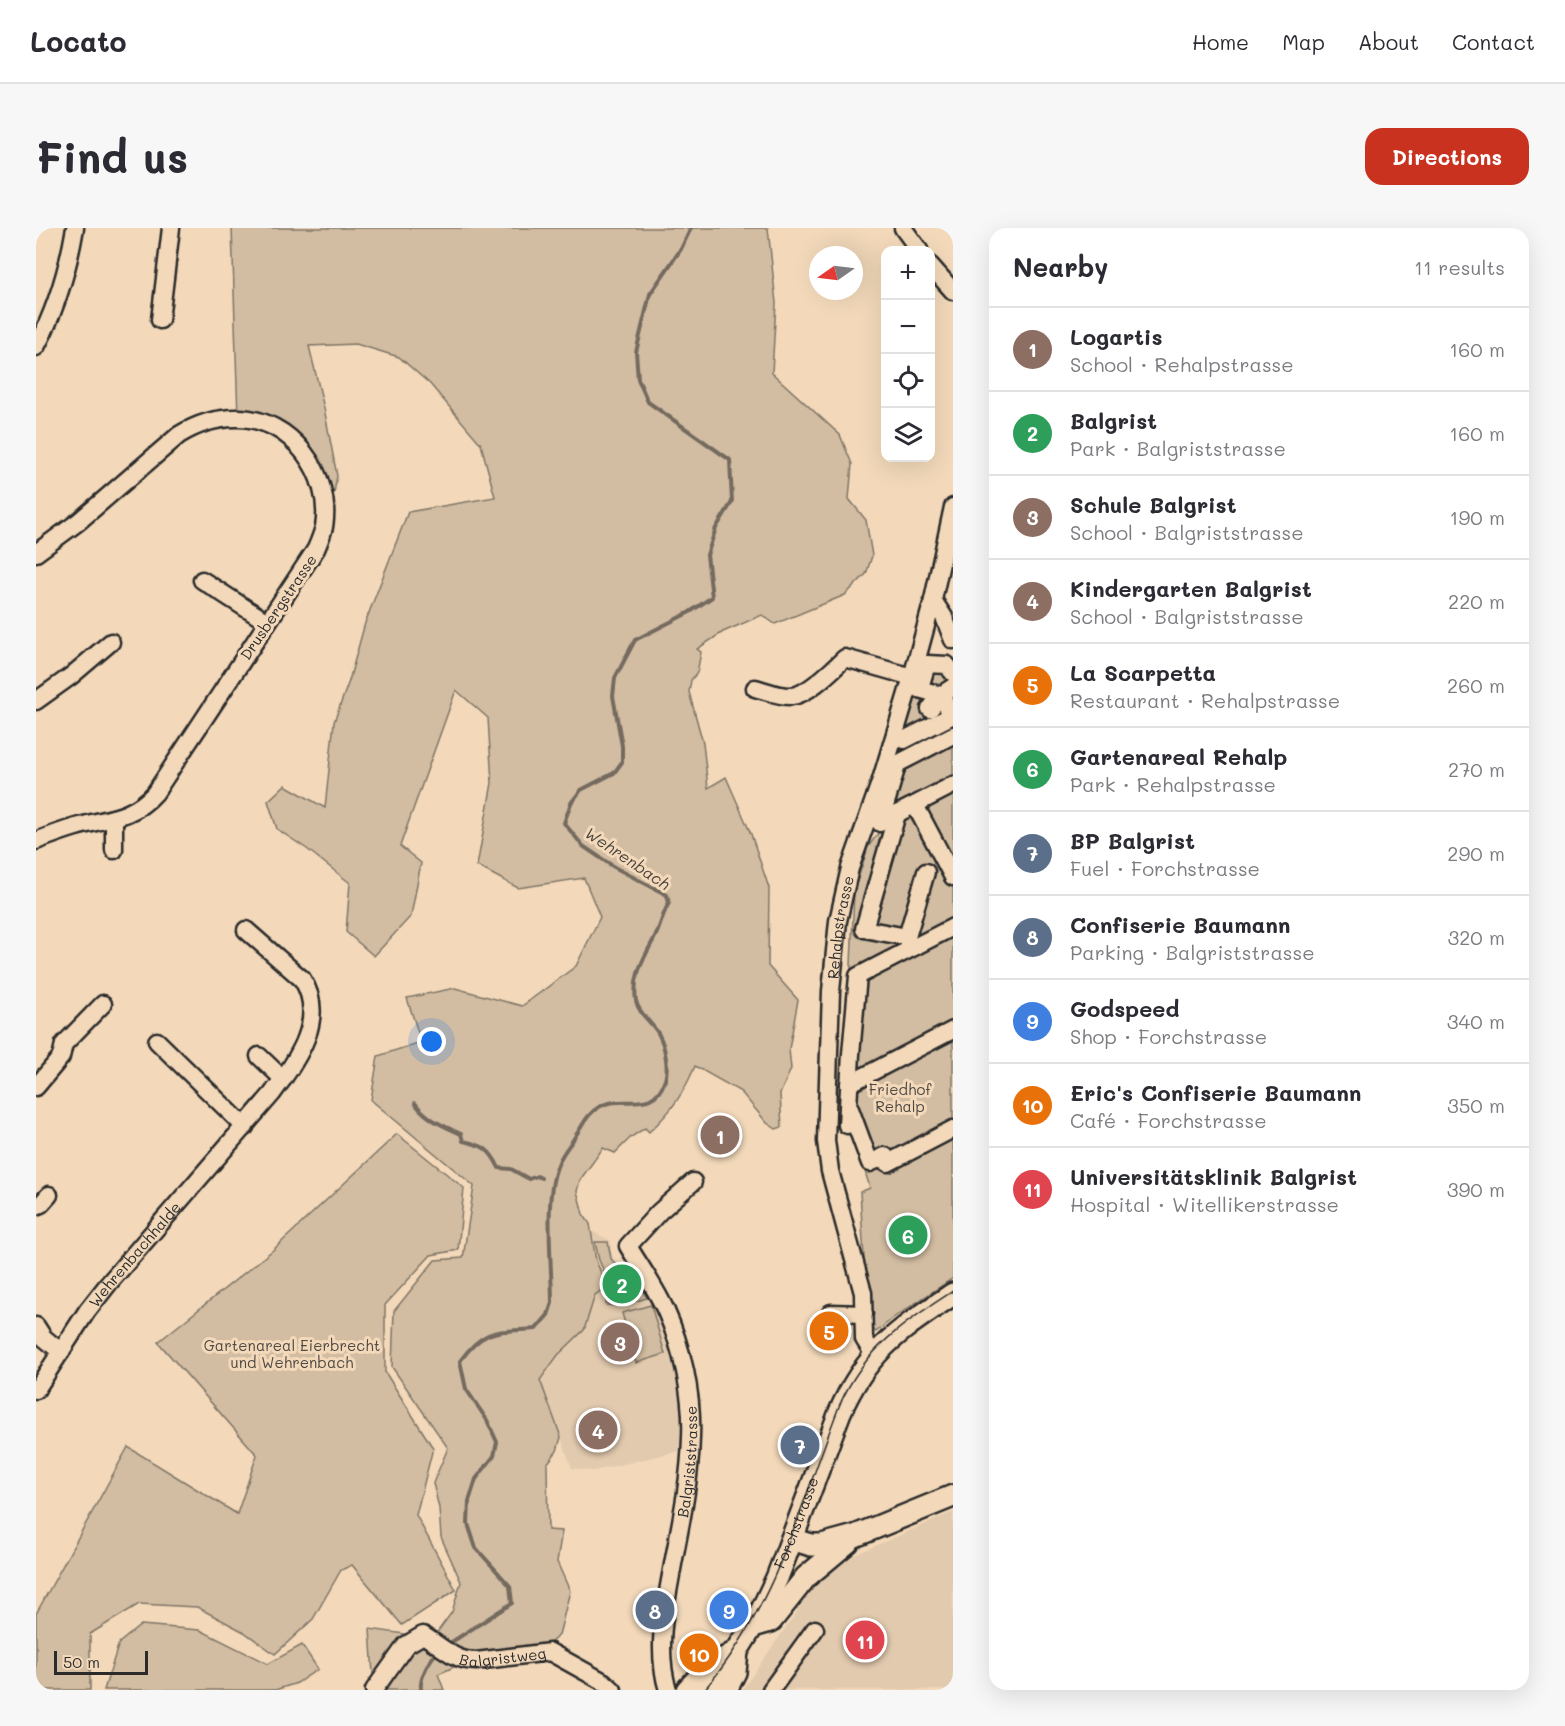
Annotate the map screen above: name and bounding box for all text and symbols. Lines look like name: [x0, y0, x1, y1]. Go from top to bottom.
text: Locato: [30, 23, 127, 59]
text: Home: [1192, 28, 1249, 55]
text: Map: [1282, 28, 1325, 55]
text: About: [1358, 28, 1419, 55]
text: Contact: [1452, 28, 1535, 55]
button: Directions: [1365, 128, 1529, 185]
text: Find us: [36, 129, 188, 184]
north arrow: [809, 246, 863, 300]
map controls: [881, 246, 935, 462]
button: +: [881, 246, 935, 300]
text: Nearby: [1013, 250, 1108, 284]
text: 11 results: [1414, 254, 1505, 280]
button: −: [881, 300, 935, 354]
text: Logartis: [1070, 322, 1163, 351]
text: 1: [1028, 336, 1037, 362]
text: 160 m: [1449, 336, 1505, 362]
text: School · Rehalpstrasse: [1070, 351, 1294, 377]
button: locate: [881, 354, 935, 408]
text: Balgrist: [1070, 406, 1157, 435]
button: layers: [881, 408, 935, 462]
text: 2: [1027, 420, 1038, 446]
text: 160 m: [1449, 420, 1505, 446]
text: Park · Balgriststrasse: [1070, 435, 1286, 461]
text: Schule Balgrist: [1070, 490, 1236, 519]
text: 3: [1027, 504, 1039, 530]
text: 190 m: [1450, 504, 1505, 530]
text: School · Balgriststrasse: [1070, 519, 1304, 545]
street label: Drusbergstrasse: [235, 550, 321, 664]
text: Kindergarten Balgrist: [1070, 574, 1312, 603]
text: 4: [1026, 588, 1039, 614]
text: 220 m: [1448, 588, 1505, 614]
text: School · Balgriststrasse: [1070, 603, 1304, 629]
text: La Scarpetta: [1070, 658, 1216, 687]
text: 5: [1027, 672, 1038, 698]
text: 260 m: [1447, 672, 1505, 698]
text: Restaurant · Rehalpstrasse: [1070, 687, 1340, 713]
text: Gartenareal Rehalp: [1070, 742, 1287, 771]
text: 6: [1026, 756, 1039, 782]
text: 270 m: [1448, 756, 1505, 782]
text: Park · Rehalpstrasse: [1070, 771, 1276, 797]
water label: Wehrenbach: [581, 822, 675, 894]
text: BP Balgrist: [1070, 826, 1195, 855]
text: 7: [1027, 840, 1038, 866]
text: 290 m: [1447, 840, 1505, 866]
text: Fuel · Forchstrasse: [1070, 855, 1260, 881]
street label: Rehalpstrasse: [822, 874, 858, 980]
text: Confiserie Baumann: [1070, 910, 1290, 939]
text: 8: [1026, 924, 1039, 950]
text: 320 m: [1447, 924, 1505, 950]
text: Parking · Balgriststrasse: [1070, 939, 1315, 965]
text: Godspeed: [1070, 994, 1179, 1023]
text: 9: [1026, 1008, 1039, 1034]
text: 340 m: [1447, 1008, 1505, 1034]
text: Shop · Forchstrasse: [1070, 1023, 1267, 1049]
your location: [417, 1027, 446, 1056]
text: Eric's Confiserie Baumann: [1070, 1078, 1361, 1107]
park label: Friedhof Rehalp: [869, 1079, 932, 1116]
text: 10: [1022, 1092, 1043, 1118]
text: 350 m: [1447, 1092, 1505, 1118]
text: Café · Forchstrasse: [1070, 1107, 1267, 1133]
pin: 1: [700, 1112, 740, 1158]
text: Universitätsklinik Balgrist: [1070, 1162, 1357, 1191]
text: 11: [1024, 1176, 1041, 1202]
text: 390 m: [1447, 1176, 1505, 1202]
text: Hospital · Witellikerstrasse: [1070, 1191, 1339, 1217]
street label: Wehrenbachhalde: [84, 1197, 185, 1311]
pin: 6: [888, 1212, 928, 1258]
pin: 2: [602, 1262, 642, 1306]
pin: 5: [810, 1308, 848, 1354]
pin: 3: [600, 1320, 640, 1364]
park label: Gartenareal Eierbrecht und Wehrenbach: [204, 1335, 380, 1372]
street label: Balgriststrasse: [672, 1405, 701, 1519]
pin: 4: [578, 1408, 618, 1452]
pin: 7: [780, 1422, 819, 1468]
street label: Forchstrasse: [769, 1474, 822, 1572]
pin: 8: [636, 1588, 674, 1632]
pin: 9: [710, 1588, 748, 1632]
pin: 11: [846, 1618, 884, 1662]
pin: 10: [680, 1630, 718, 1676]
street label: Balgristweg: [457, 1643, 547, 1671]
scale bar: [54, 1648, 148, 1676]
text: 50 m: [63, 1651, 100, 1672]

